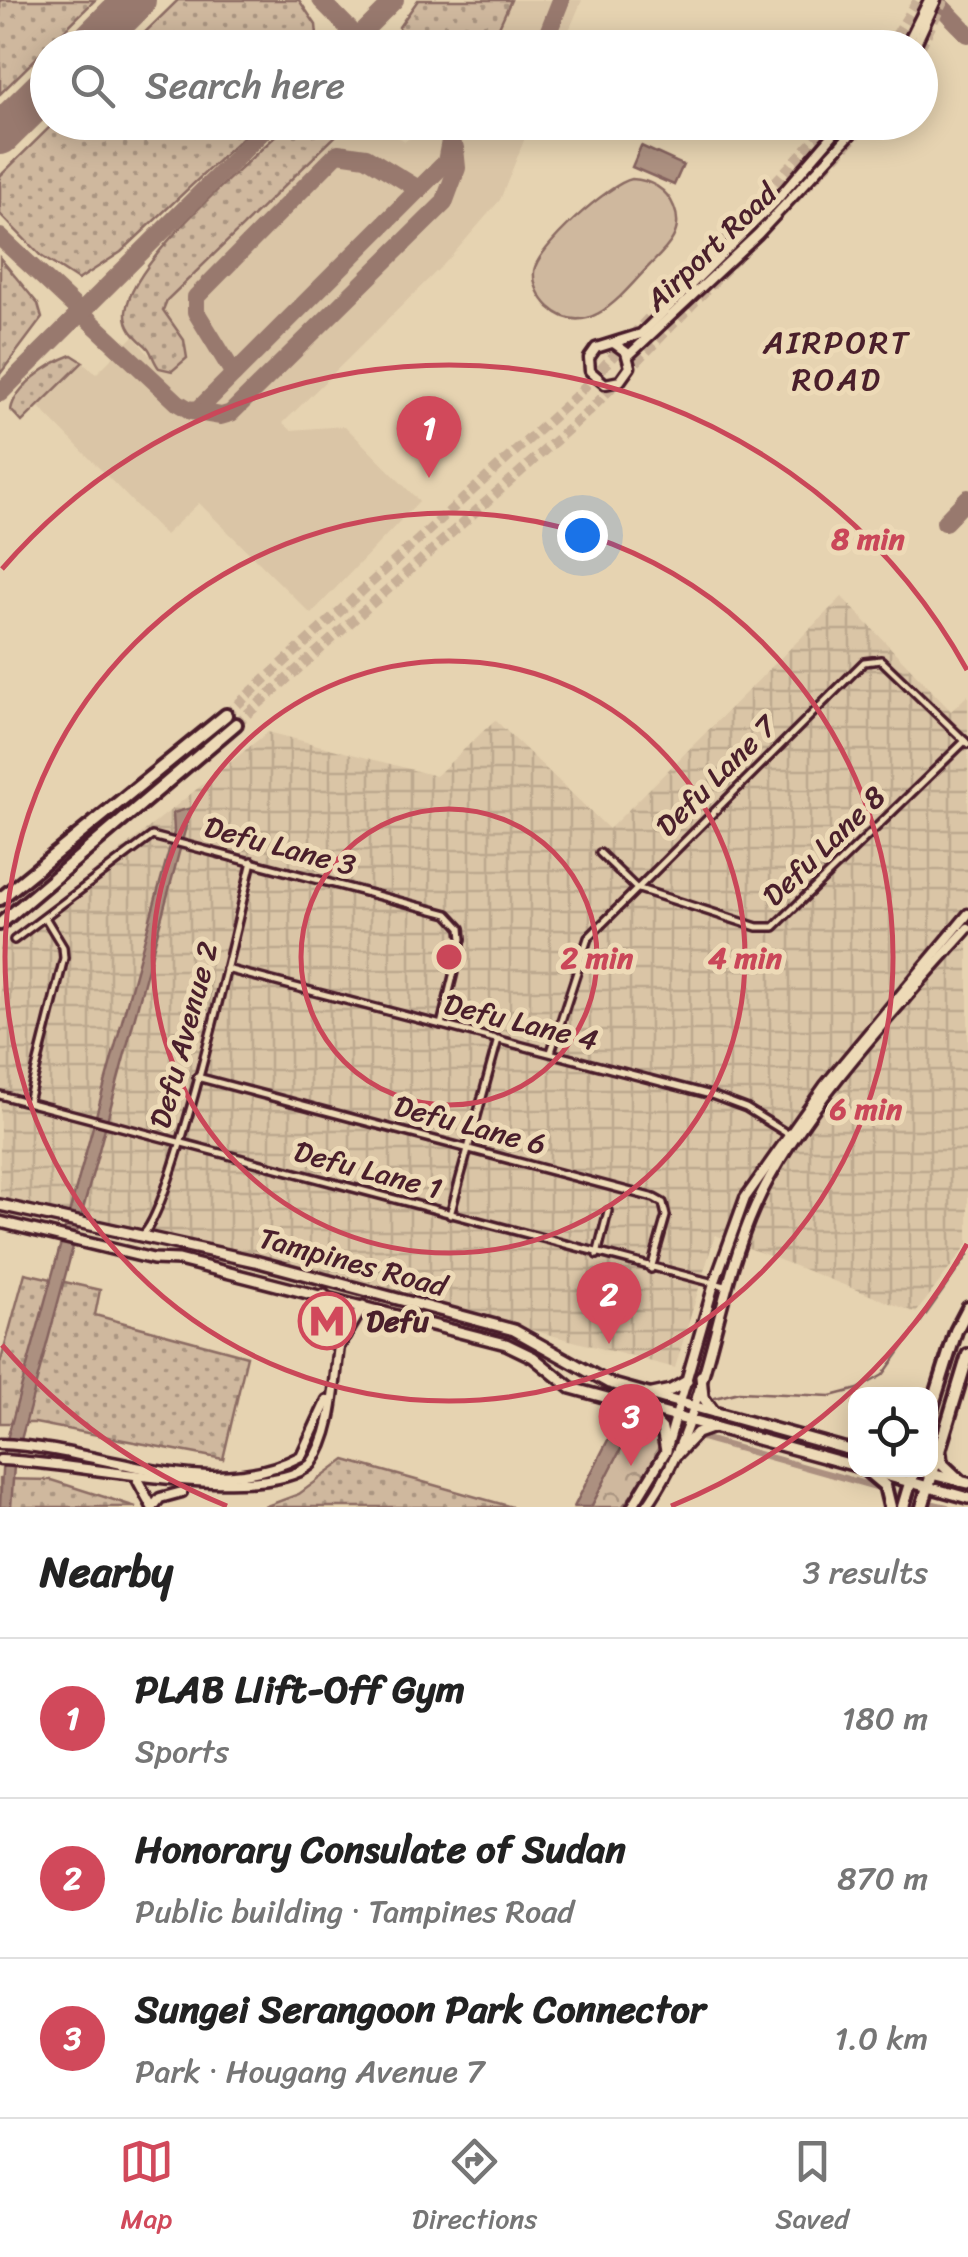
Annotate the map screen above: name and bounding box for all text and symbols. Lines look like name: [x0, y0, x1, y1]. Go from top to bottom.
search box: [30, 30, 938, 140]
text: Search here: [145, 52, 345, 119]
icon: search: [65, 58, 120, 113]
street label: Airport Road: [631, 168, 792, 326]
district label: AIRPORT ROAD: [762, 314, 911, 408]
pin: 1: [396, 396, 462, 478]
your location: [557, 510, 608, 561]
text: 8 min: [830, 512, 906, 566]
street label: Defu Lane 7: [642, 700, 792, 850]
street label: Defu Lane 8: [749, 772, 899, 920]
street label: Defu Lane 3: [198, 800, 362, 892]
text: 2 min: [561, 931, 634, 985]
text: 4 min: [708, 931, 783, 985]
street label: Defu Avenue 2: [133, 936, 235, 1134]
centre of rings: [431, 939, 467, 975]
street label: Defu Lane 4: [438, 977, 604, 1067]
street label: Defu Lane 6: [388, 1079, 552, 1171]
text: 6 min: [830, 1082, 903, 1136]
street label: Defu Lane 1: [288, 1124, 448, 1216]
street label: Tampines Road: [253, 1211, 455, 1314]
pin: 2: [576, 1262, 642, 1344]
metro station icon: Defu: [297, 1291, 357, 1351]
place label: Defu: [366, 1294, 430, 1348]
pin: 3: [598, 1384, 664, 1466]
map controls: [848, 1387, 938, 1477]
button: locate: [848, 1387, 938, 1477]
text: Nearby: [40, 1535, 173, 1609]
text: 3 results: [803, 1544, 928, 1601]
text: PLAB LIift-Off Gym: [135, 1656, 465, 1723]
text: 1: [66, 1690, 79, 1747]
text: 180 m: [842, 1690, 928, 1747]
text: Sports: [135, 1723, 229, 1780]
text: Honorary Consulate of Sudan: [135, 1816, 626, 1883]
text: 2: [63, 1850, 82, 1907]
text: 870 m: [837, 1850, 928, 1907]
text: Public building · Tampines Road: [135, 1883, 574, 1940]
text: Sungei Serangoon Park Connector: [135, 1976, 705, 2043]
text: 3: [64, 2010, 81, 2067]
text: 1.0 km: [834, 2010, 928, 2067]
text: Park · Hougang Avenue 7: [135, 2043, 485, 2100]
tab: Map: [119, 2134, 174, 2243]
tab: Directions: [412, 2134, 537, 2243]
tab: Saved: [775, 2134, 849, 2243]

